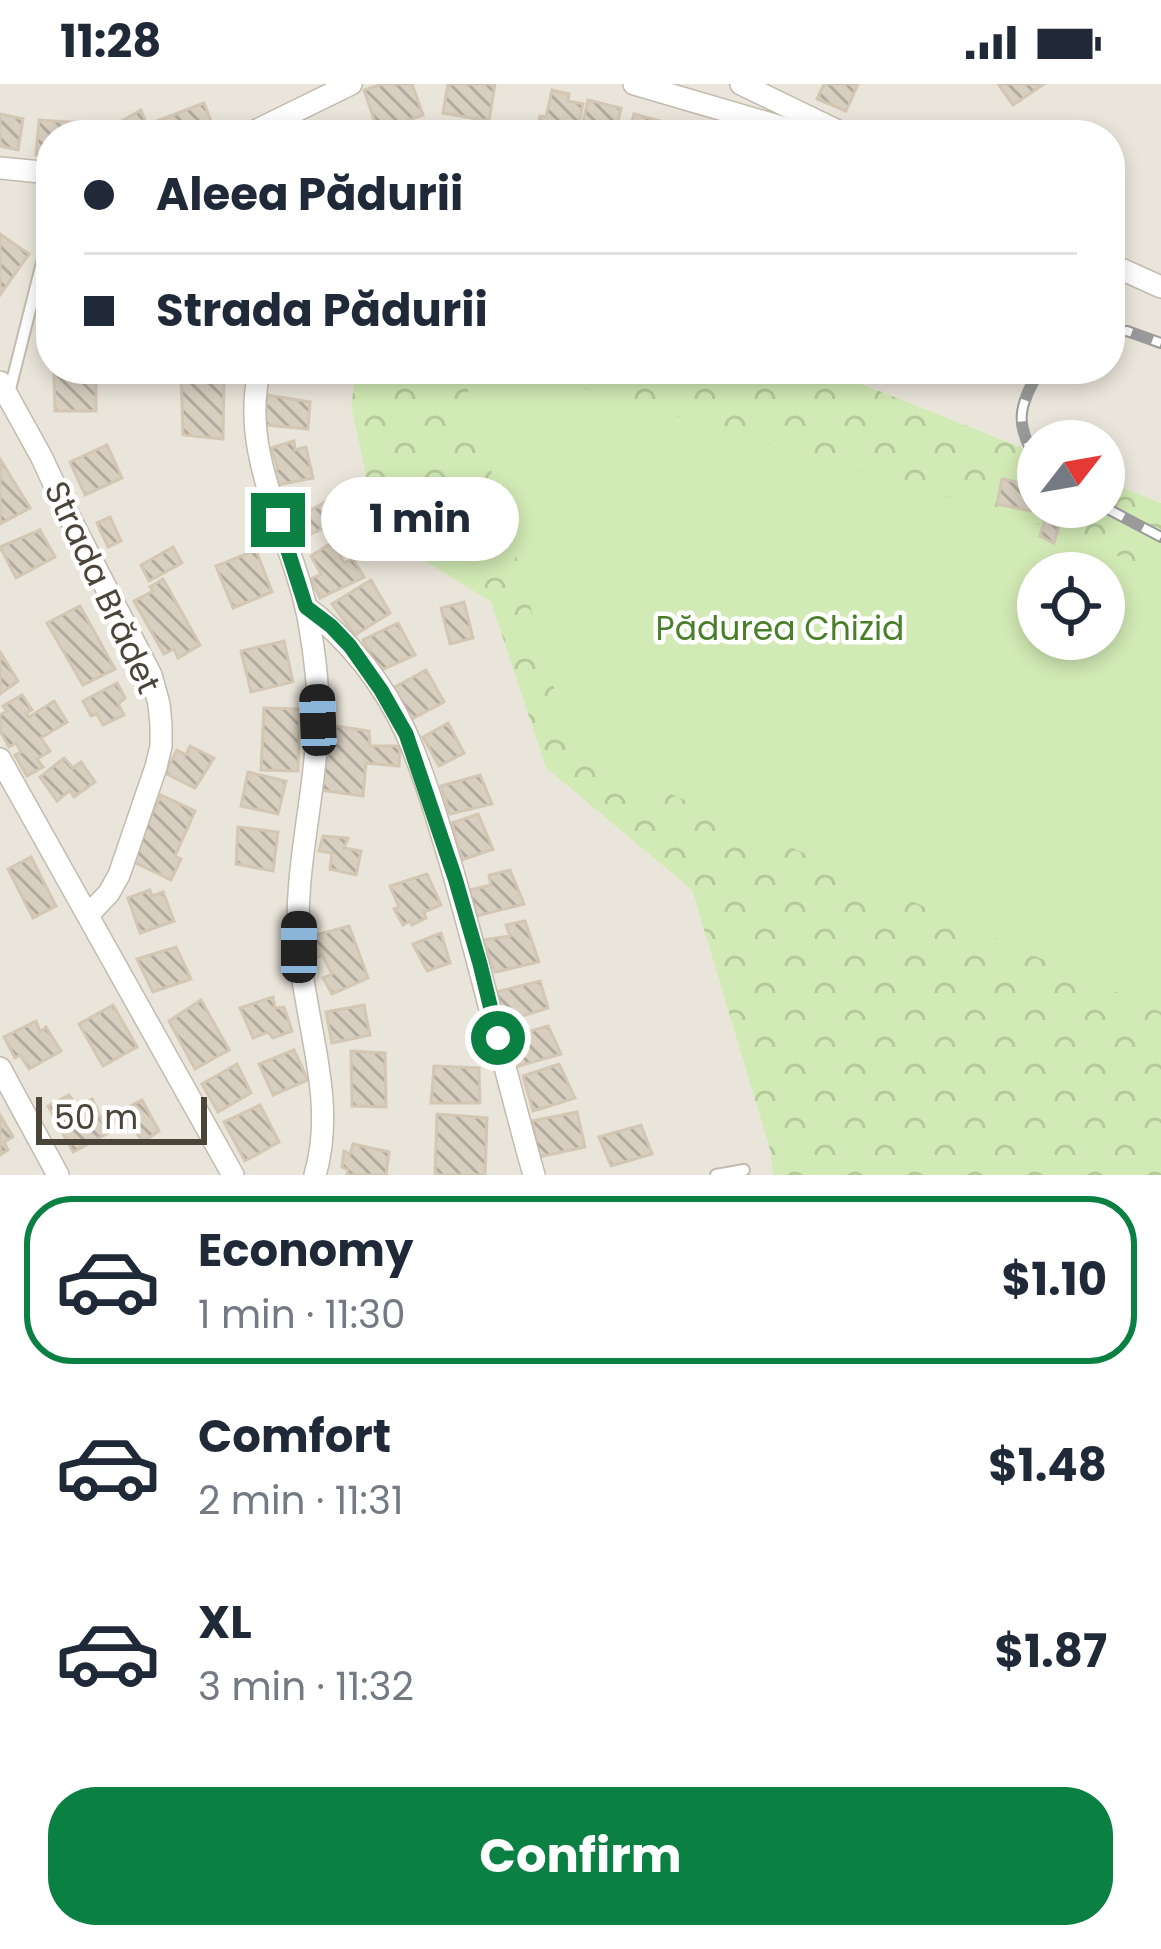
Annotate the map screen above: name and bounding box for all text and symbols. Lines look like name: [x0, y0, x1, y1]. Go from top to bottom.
text: 11:28: [60, 10, 161, 73]
text: Aleea Pădurii: [156, 163, 463, 226]
text: Strada Pădurii: [156, 279, 488, 342]
north arrow: [1017, 420, 1125, 528]
map controls: [1017, 420, 1125, 660]
street label: Strada Brădet: [33, 473, 172, 701]
callout: 1 min: [320, 478, 518, 562]
text: 1 min: [369, 491, 471, 546]
route end: [251, 493, 305, 547]
button: locate: [1017, 552, 1125, 660]
park label: Pădurea Chizid: [656, 605, 904, 652]
car: [299, 683, 337, 757]
car: [281, 911, 317, 983]
route start: [471, 1011, 525, 1065]
scale bar: [36, 1091, 207, 1144]
text: 50 m: [54, 1094, 138, 1141]
text: Economy: [198, 1219, 413, 1282]
icon: car: [54, 1226, 162, 1334]
text: $1.10: [1002, 1248, 1107, 1311]
text: 1 min · 11:30: [198, 1287, 405, 1342]
text: Comfort: [198, 1405, 391, 1468]
icon: car: [54, 1412, 162, 1520]
text: $1.48: [988, 1434, 1107, 1497]
text: 2 min · 11:31: [198, 1473, 403, 1528]
text: XL: [198, 1591, 252, 1654]
icon: car: [54, 1598, 162, 1706]
text: $1.87: [995, 1620, 1107, 1683]
text: 3 min · 11:32: [198, 1659, 414, 1714]
button: Confirm: [48, 1787, 1113, 1925]

